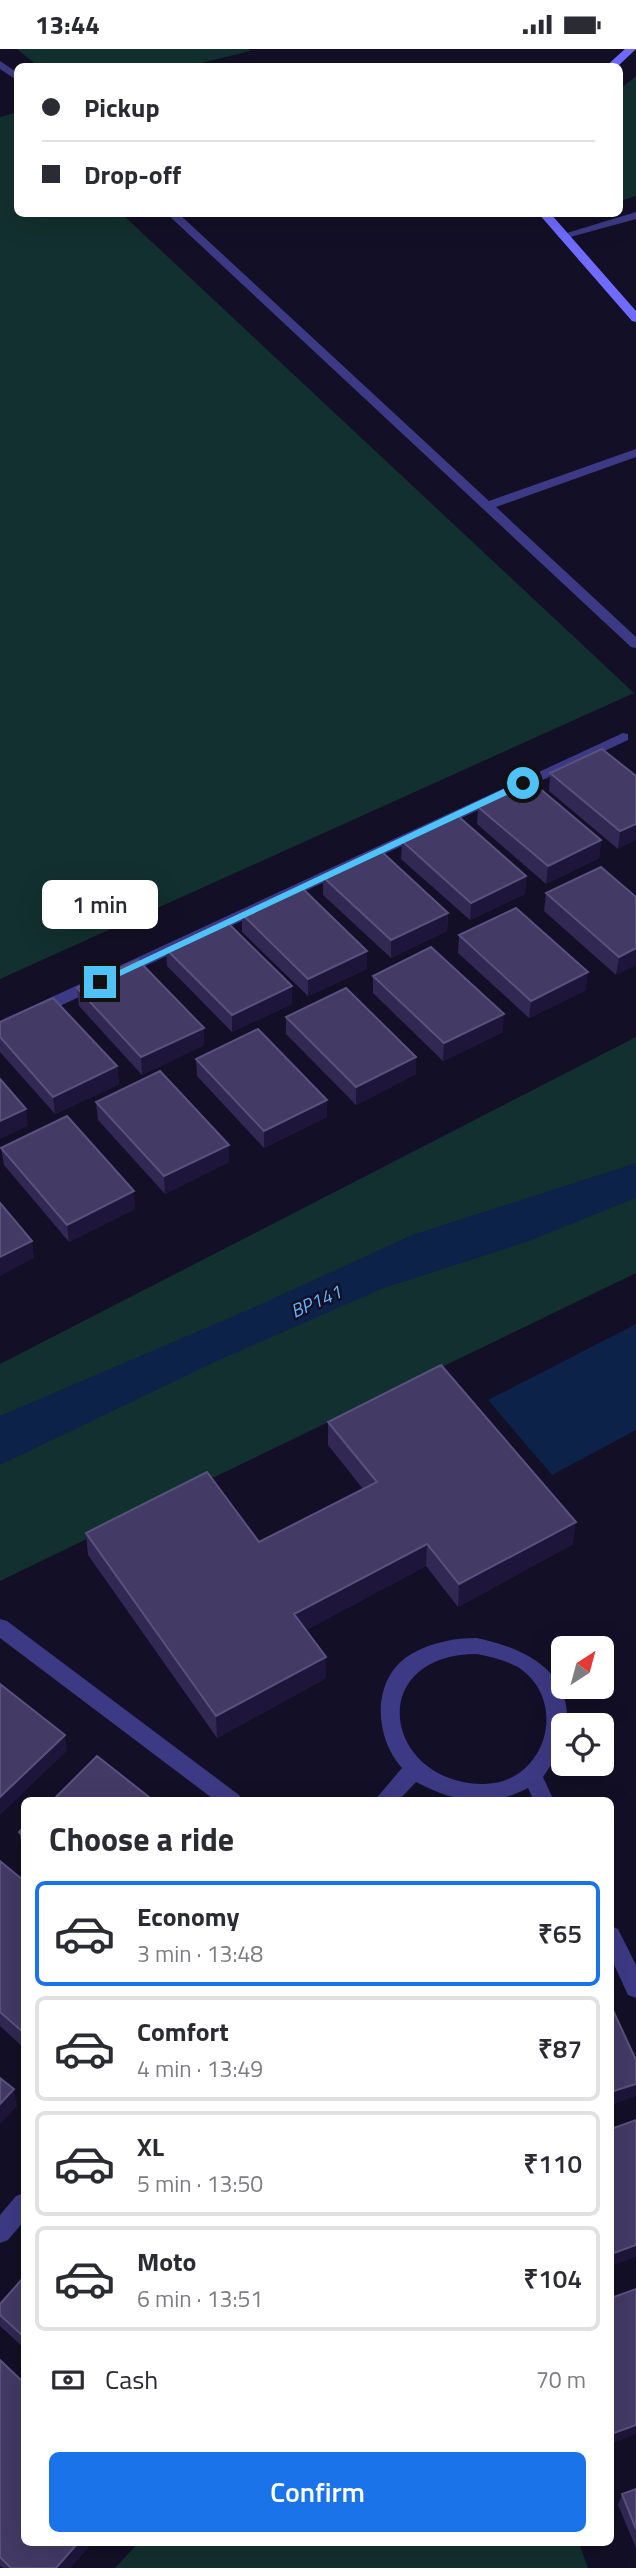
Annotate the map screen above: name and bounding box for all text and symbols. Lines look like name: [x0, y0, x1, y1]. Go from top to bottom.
text: 13:44: [35, 5, 100, 44]
text: Pickup: [84, 88, 160, 127]
text: Drop-off: [84, 155, 181, 194]
route start: [507, 767, 539, 799]
callout: 1 min: [42, 881, 158, 929]
text: 1 min: [72, 887, 128, 922]
route end: [84, 966, 116, 998]
water label: BP141: [286, 1276, 346, 1325]
north arrow: [551, 1636, 614, 1699]
map controls: [551, 1636, 614, 1776]
button: locate: [551, 1713, 614, 1776]
text: Choose a ride: [49, 1815, 234, 1863]
text: Economy: [137, 1897, 239, 1936]
icon: car: [53, 1902, 116, 1965]
text: ₹65: [538, 1914, 582, 1953]
text: 3 min · 13:48: [137, 1936, 263, 1971]
text: Comfort: [137, 2012, 229, 2051]
icon: car: [53, 2017, 116, 2080]
text: ₹87: [538, 2029, 582, 2068]
text: 4 min · 13:49: [137, 2051, 263, 2086]
text: XL: [137, 2127, 164, 2166]
icon: car: [53, 2132, 116, 2195]
text: ₹110: [523, 2144, 582, 2183]
text: 5 min · 13:50: [137, 2166, 263, 2201]
text: Moto: [137, 2242, 196, 2281]
icon: car: [53, 2247, 116, 2310]
text: ₹104: [523, 2259, 582, 2298]
text: 6 min · 13:51: [137, 2281, 263, 2316]
text: Cash: [105, 2360, 158, 2399]
icon: cash: [49, 2361, 87, 2399]
text: 70 m: [536, 2362, 586, 2397]
button: Confirm: [49, 2452, 586, 2532]

